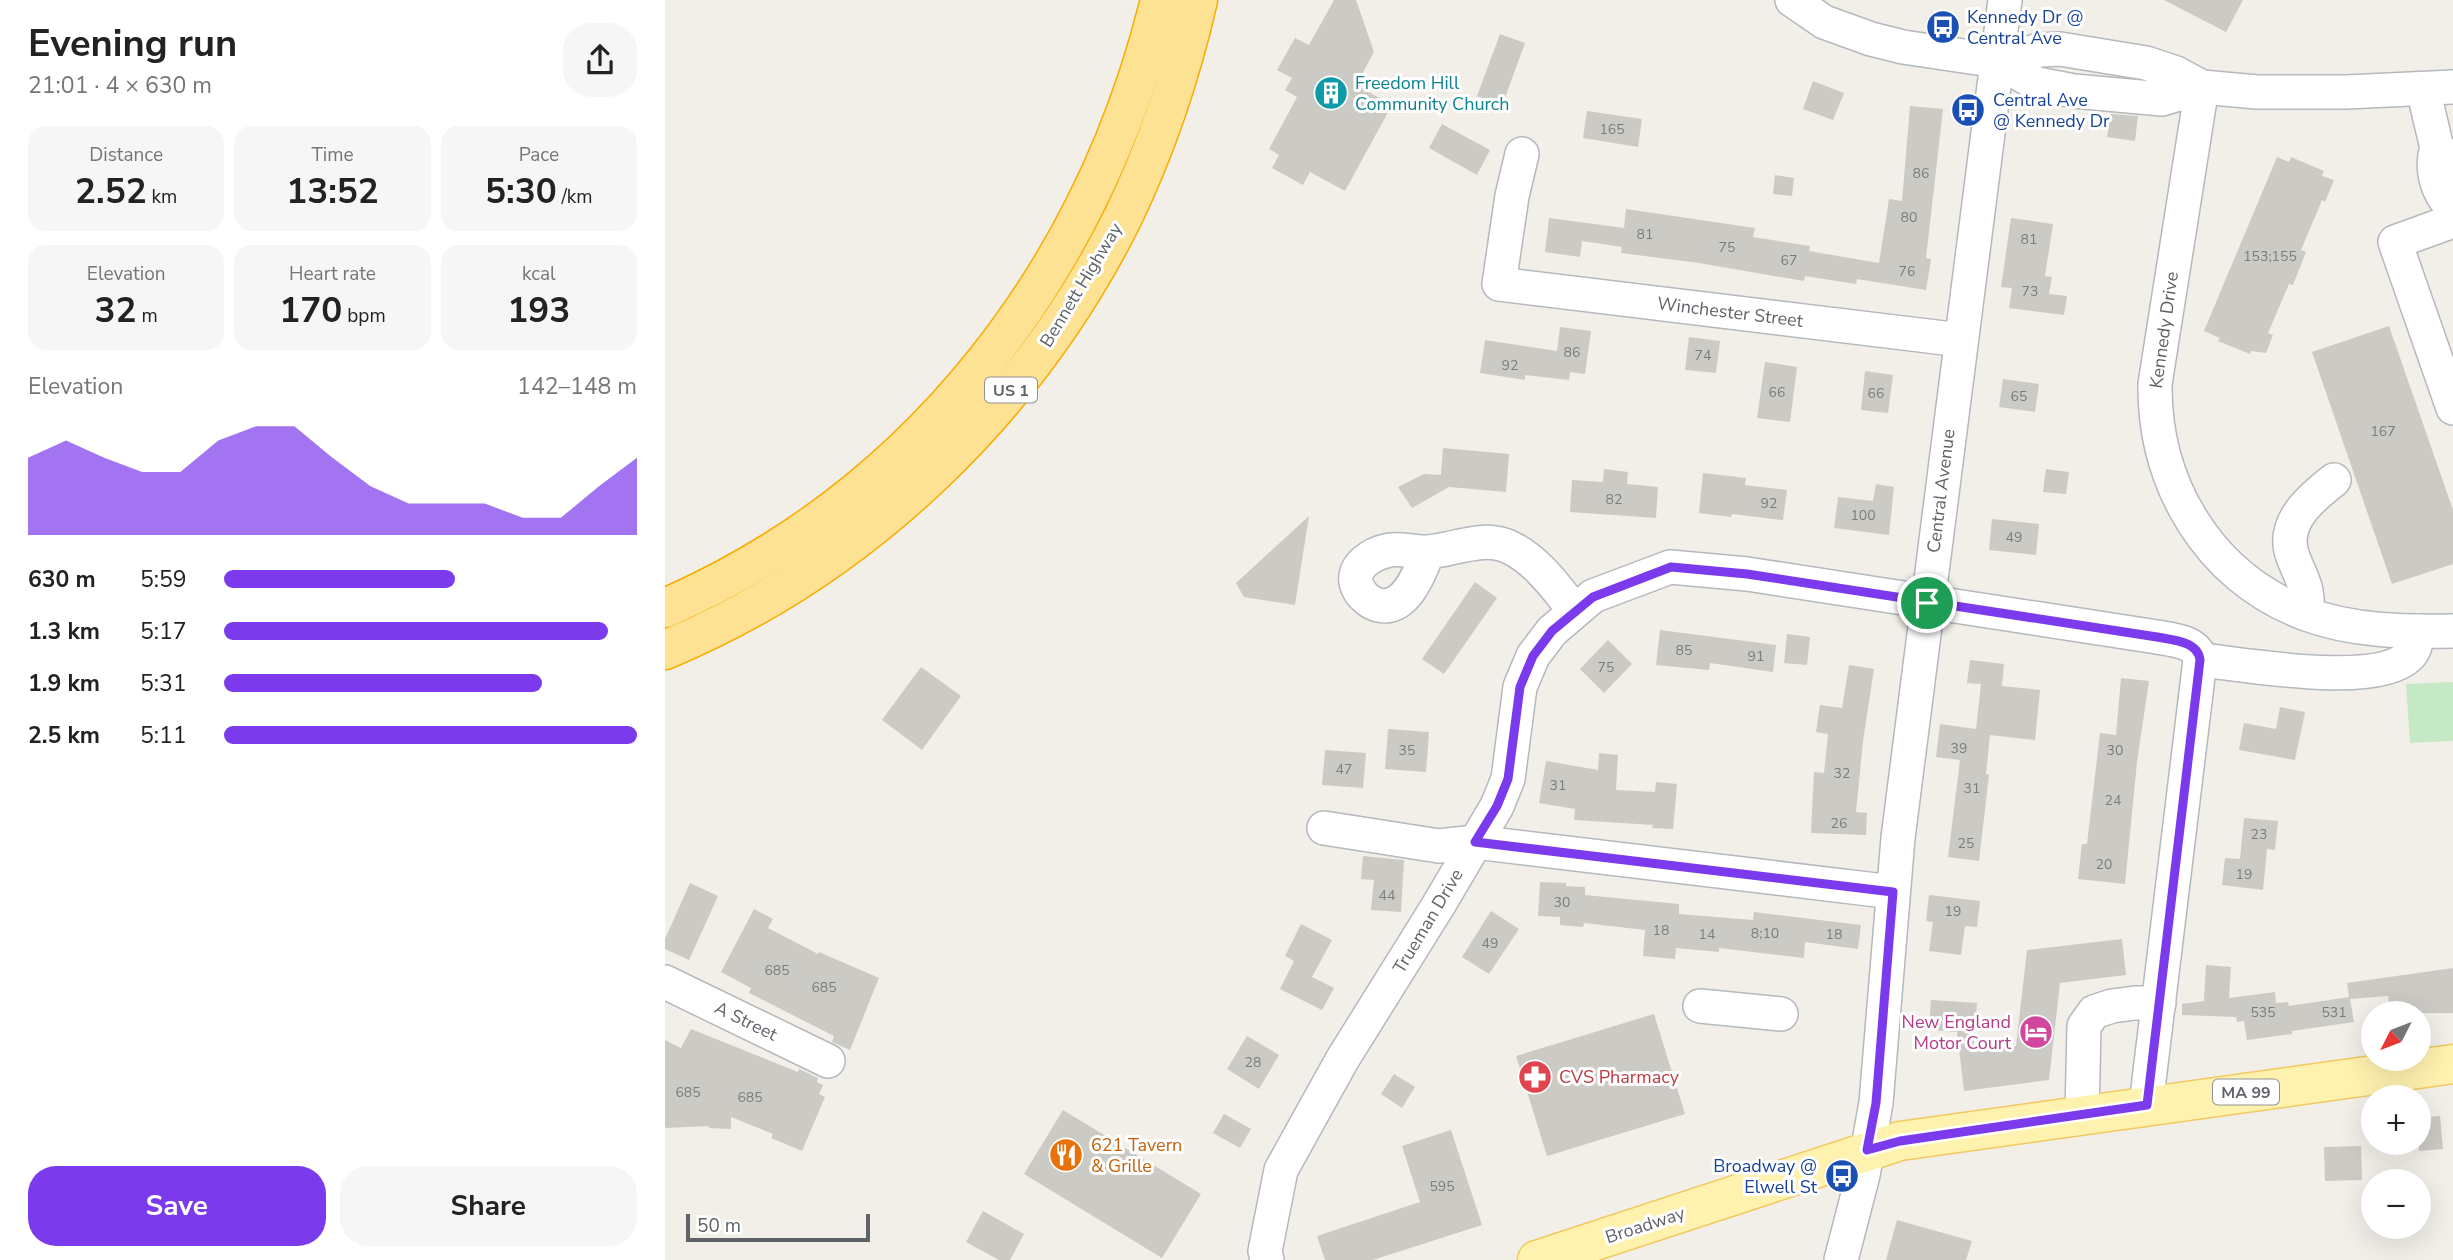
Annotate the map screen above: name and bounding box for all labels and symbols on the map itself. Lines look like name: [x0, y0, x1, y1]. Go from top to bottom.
place label: Kennedy Dr @ Central Ave: [1967, 5, 2083, 50]
bus stop icon: Kennedy Dr @ Central Ave: [1924, 8, 1962, 46]
place label: Freedom Hill Community Church: [1355, 71, 1509, 116]
building icon: Freedom Hill Community Church: [1312, 74, 1350, 112]
place label: Central Ave @ Kennedy Dr: [1993, 88, 2110, 133]
bus stop icon: Central Ave @ Kennedy Dr: [1949, 91, 1987, 129]
house number: 165: [1599, 120, 1625, 139]
house number: 86: [1913, 164, 1929, 183]
house number: 80: [1901, 208, 1917, 227]
street label: Bennett Highway: [1034, 218, 1128, 352]
house number: 81: [1637, 225, 1653, 244]
house number: 81: [2021, 230, 2037, 249]
house number: 75: [1719, 238, 1735, 257]
house number: 153;155: [2243, 247, 2297, 266]
house number: 67: [1781, 251, 1797, 270]
house number: 76: [1899, 262, 1915, 281]
street label: Kennedy Drive: [2144, 270, 2184, 390]
house number: 73: [2022, 282, 2038, 301]
street label: Winchester Street: [1656, 291, 1805, 333]
house number: 86: [1564, 343, 1580, 362]
house number: 74: [1695, 346, 1711, 365]
house number: 92: [1502, 356, 1518, 375]
road number: US 1: [985, 378, 1037, 402]
house number: 66: [1769, 383, 1785, 402]
house number: 66: [1868, 384, 1884, 403]
house number: 65: [2011, 387, 2027, 406]
house number: 167: [2370, 422, 2396, 441]
street label: Central Avenue: [1921, 428, 1961, 554]
house number: 82: [1606, 490, 1622, 509]
house number: 92: [1761, 494, 1777, 513]
house number: 100: [1850, 506, 1876, 525]
house number: 49: [2006, 528, 2022, 547]
pin: [1897, 573, 1957, 633]
house number: 85: [1676, 641, 1692, 660]
house number: 91: [1748, 647, 1764, 666]
house number: 75: [1598, 658, 1614, 677]
house number: 39: [1951, 739, 1967, 758]
house number: 35: [1399, 741, 1415, 760]
house number: 30: [2107, 741, 2123, 760]
house number: 47: [1336, 760, 1352, 779]
house number: 32: [1834, 764, 1850, 783]
house number: 31: [1550, 776, 1566, 795]
house number: 31: [1964, 779, 1980, 798]
house number: 24: [2105, 791, 2121, 810]
house number: 26: [1831, 814, 1847, 833]
house number: 23: [2251, 825, 2267, 844]
house number: 25: [1958, 834, 1974, 853]
house number: 20: [2096, 855, 2112, 874]
street label: Trueman Drive: [1387, 864, 1469, 978]
house number: 19: [2236, 865, 2252, 884]
house number: 44: [1379, 886, 1395, 905]
house number: 30: [1554, 893, 1570, 912]
house number: 19: [1945, 902, 1961, 921]
house number: 18: [1653, 921, 1669, 940]
house number: 8;10: [1751, 924, 1779, 943]
house number: 14: [1699, 925, 1715, 944]
house number: 18: [1826, 925, 1842, 944]
house number: 49: [1482, 934, 1498, 953]
house number: 685: [764, 961, 790, 980]
house number: 685: [811, 978, 837, 997]
street label: A Street: [711, 996, 782, 1047]
north arrow: [2361, 1001, 2431, 1071]
house number: 535: [2250, 1003, 2276, 1022]
house number: 531: [2321, 1003, 2347, 1022]
place label: New England Motor Court: [1902, 1010, 2012, 1055]
hotel icon: New England Motor Court: [2017, 1013, 2055, 1051]
house number: 28: [1245, 1053, 1261, 1072]
pharmacy icon: CVS Pharmacy: [1516, 1058, 1554, 1096]
place label: CVS Pharmacy: [1559, 1065, 1680, 1089]
road number: MA 99: [2213, 1080, 2279, 1104]
house number: 685: [675, 1083, 701, 1102]
house number: 685: [737, 1088, 763, 1107]
place label: 621 Tavern & Grille: [1091, 1133, 1182, 1178]
restaurant icon: 621 Tavern & Grille: [1047, 1136, 1085, 1174]
place label: Broadway @ Elwell St: [1713, 1154, 1818, 1199]
bus stop icon: Broadway @ Elwell St: [1823, 1157, 1861, 1195]
house number: 595: [1429, 1177, 1455, 1196]
street label: Broadway: [1602, 1201, 1689, 1249]
scale bar: [686, 1211, 870, 1243]

